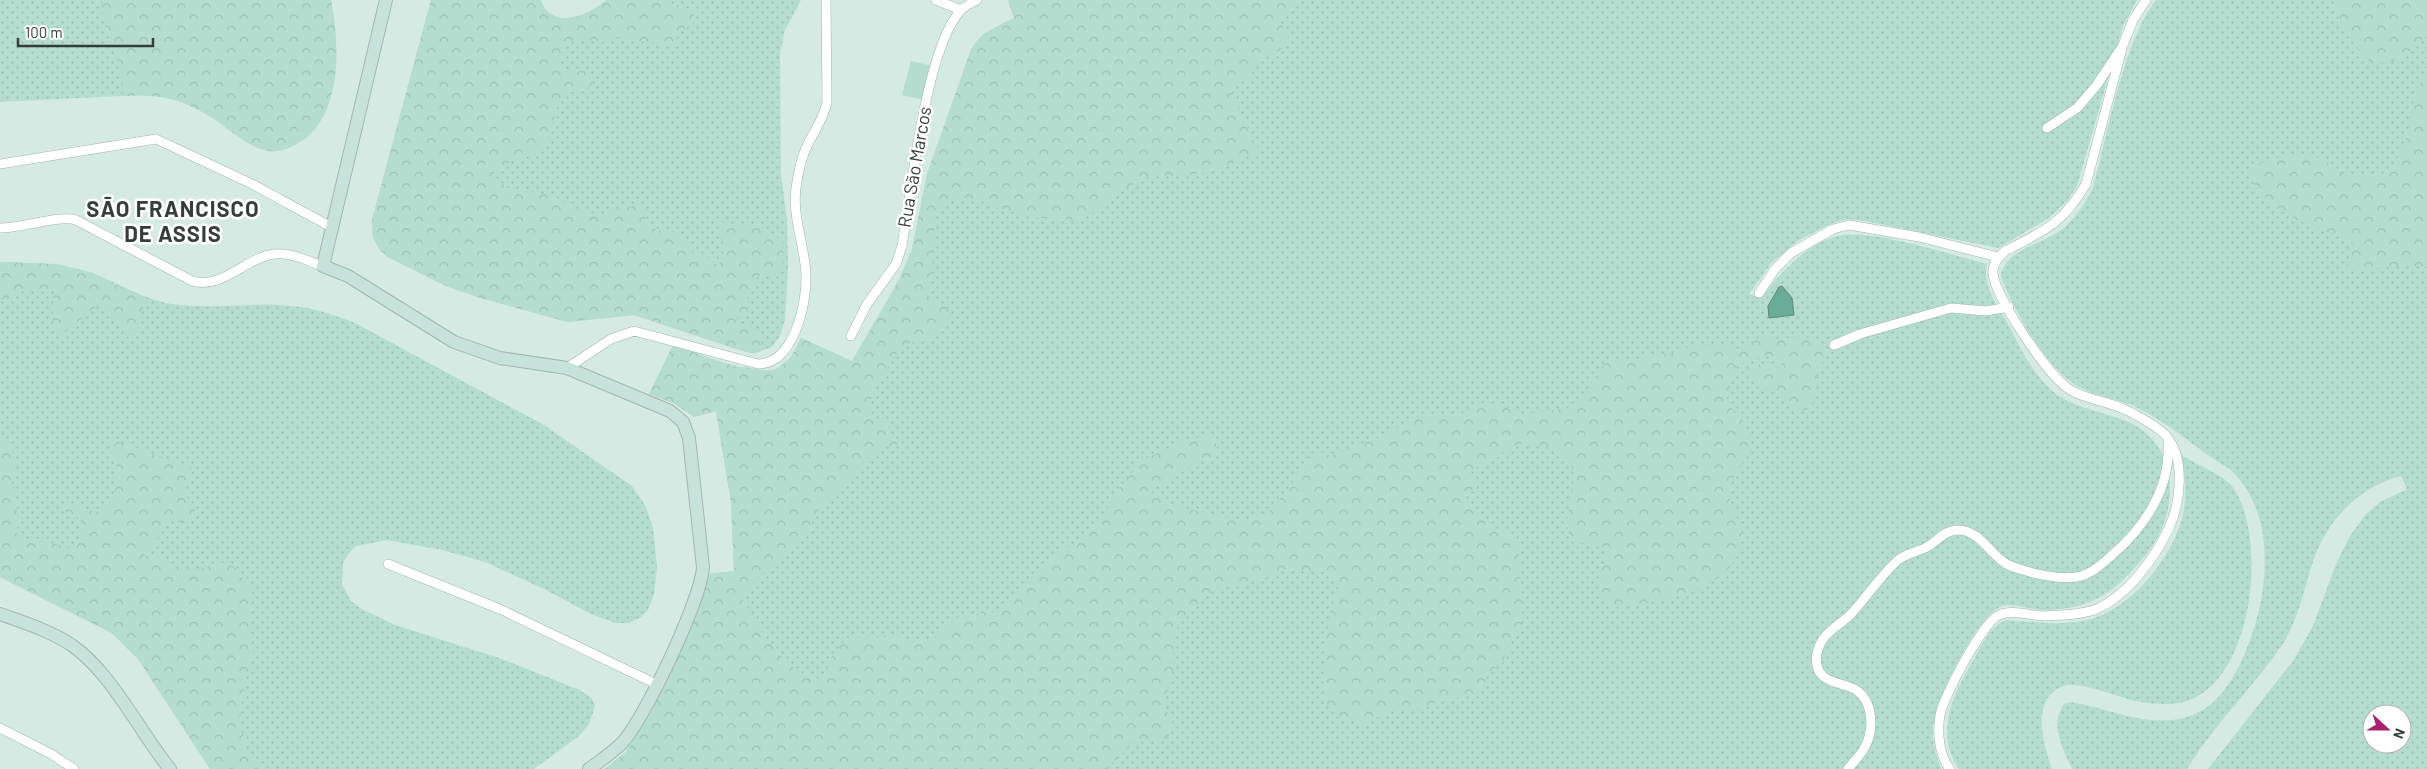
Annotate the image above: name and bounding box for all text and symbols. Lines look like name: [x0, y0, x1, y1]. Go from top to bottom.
scale bar: [18, 15, 152, 47]
text: 100 m: [25, 23, 63, 41]
street label: Rua São Marcos: [893, 104, 936, 229]
district label: SÃO FRANCISCO DE ASSIS: [86, 195, 260, 246]
north arrow: [2362, 704, 2412, 754]
text: N: [2390, 726, 2409, 741]

